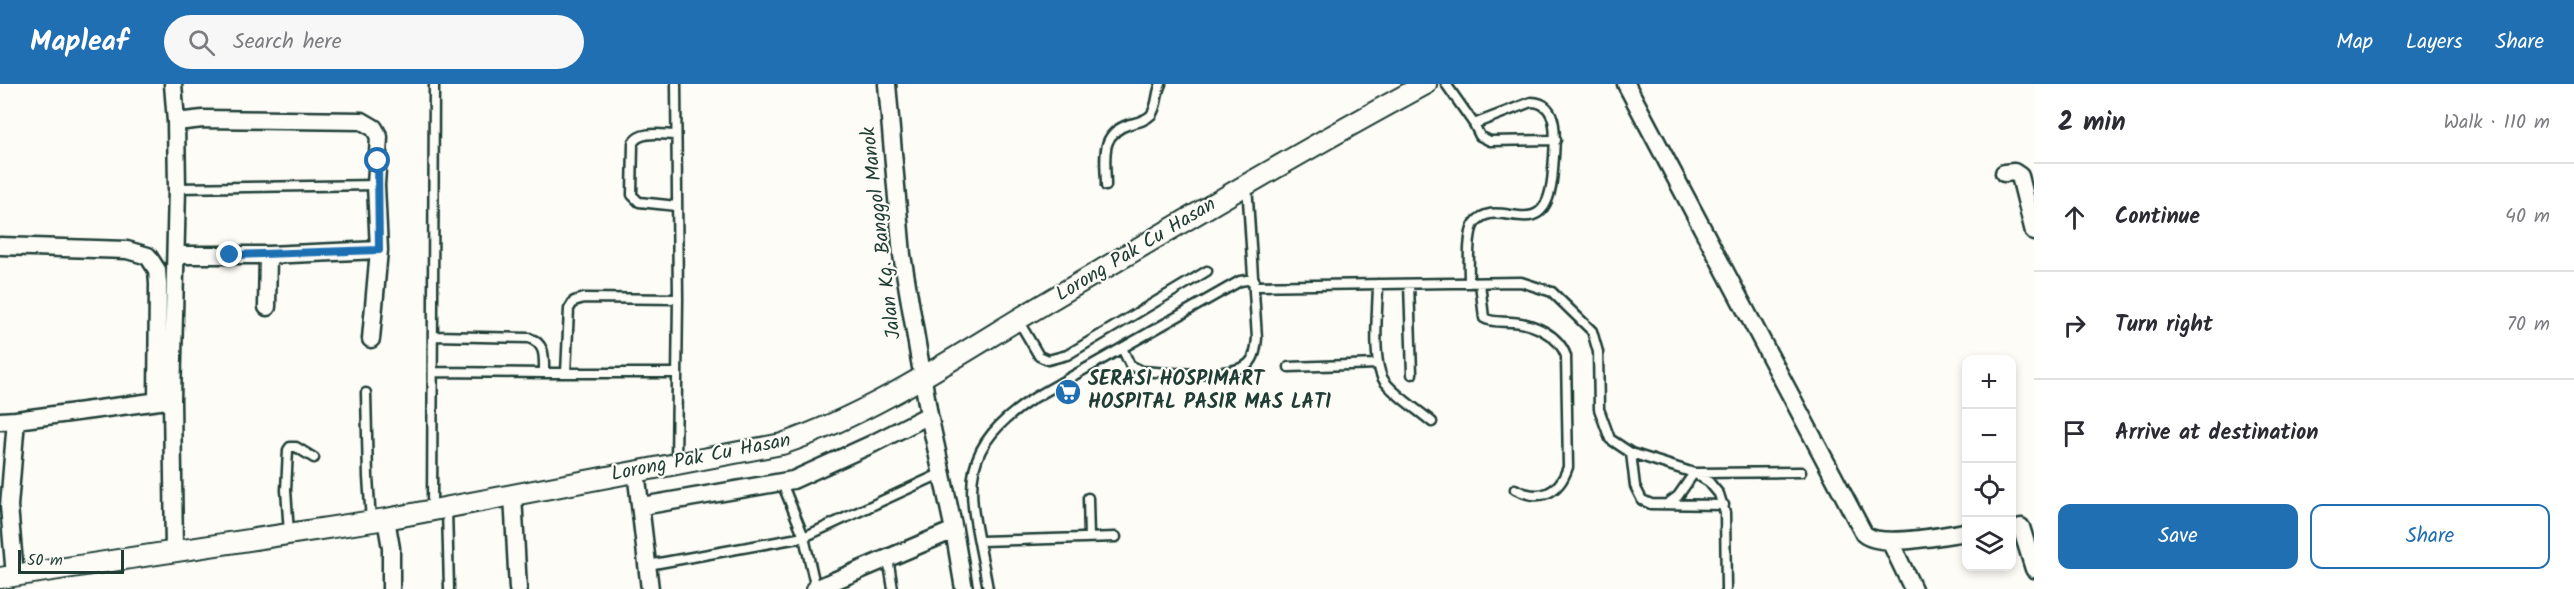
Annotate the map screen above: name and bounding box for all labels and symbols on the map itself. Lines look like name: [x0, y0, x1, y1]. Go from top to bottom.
street label: Jalan Kg. Banggol Manok: [853, 124, 911, 341]
route start: [364, 147, 390, 173]
street label: Lorong Pak Cu Hasan: [1050, 189, 1222, 311]
route end: [216, 241, 242, 267]
place label: SERASI HOSPIMART HOSPITAL PASIR MAS LATI: [1088, 364, 1331, 419]
supermarket icon: SERASI HOSPIMART HOSPITAL PASIR MAS LATI: [1053, 377, 1083, 407]
street label: Lorong Pak Cu Hasan: [608, 425, 794, 491]
scale bar: [18, 547, 124, 574]

